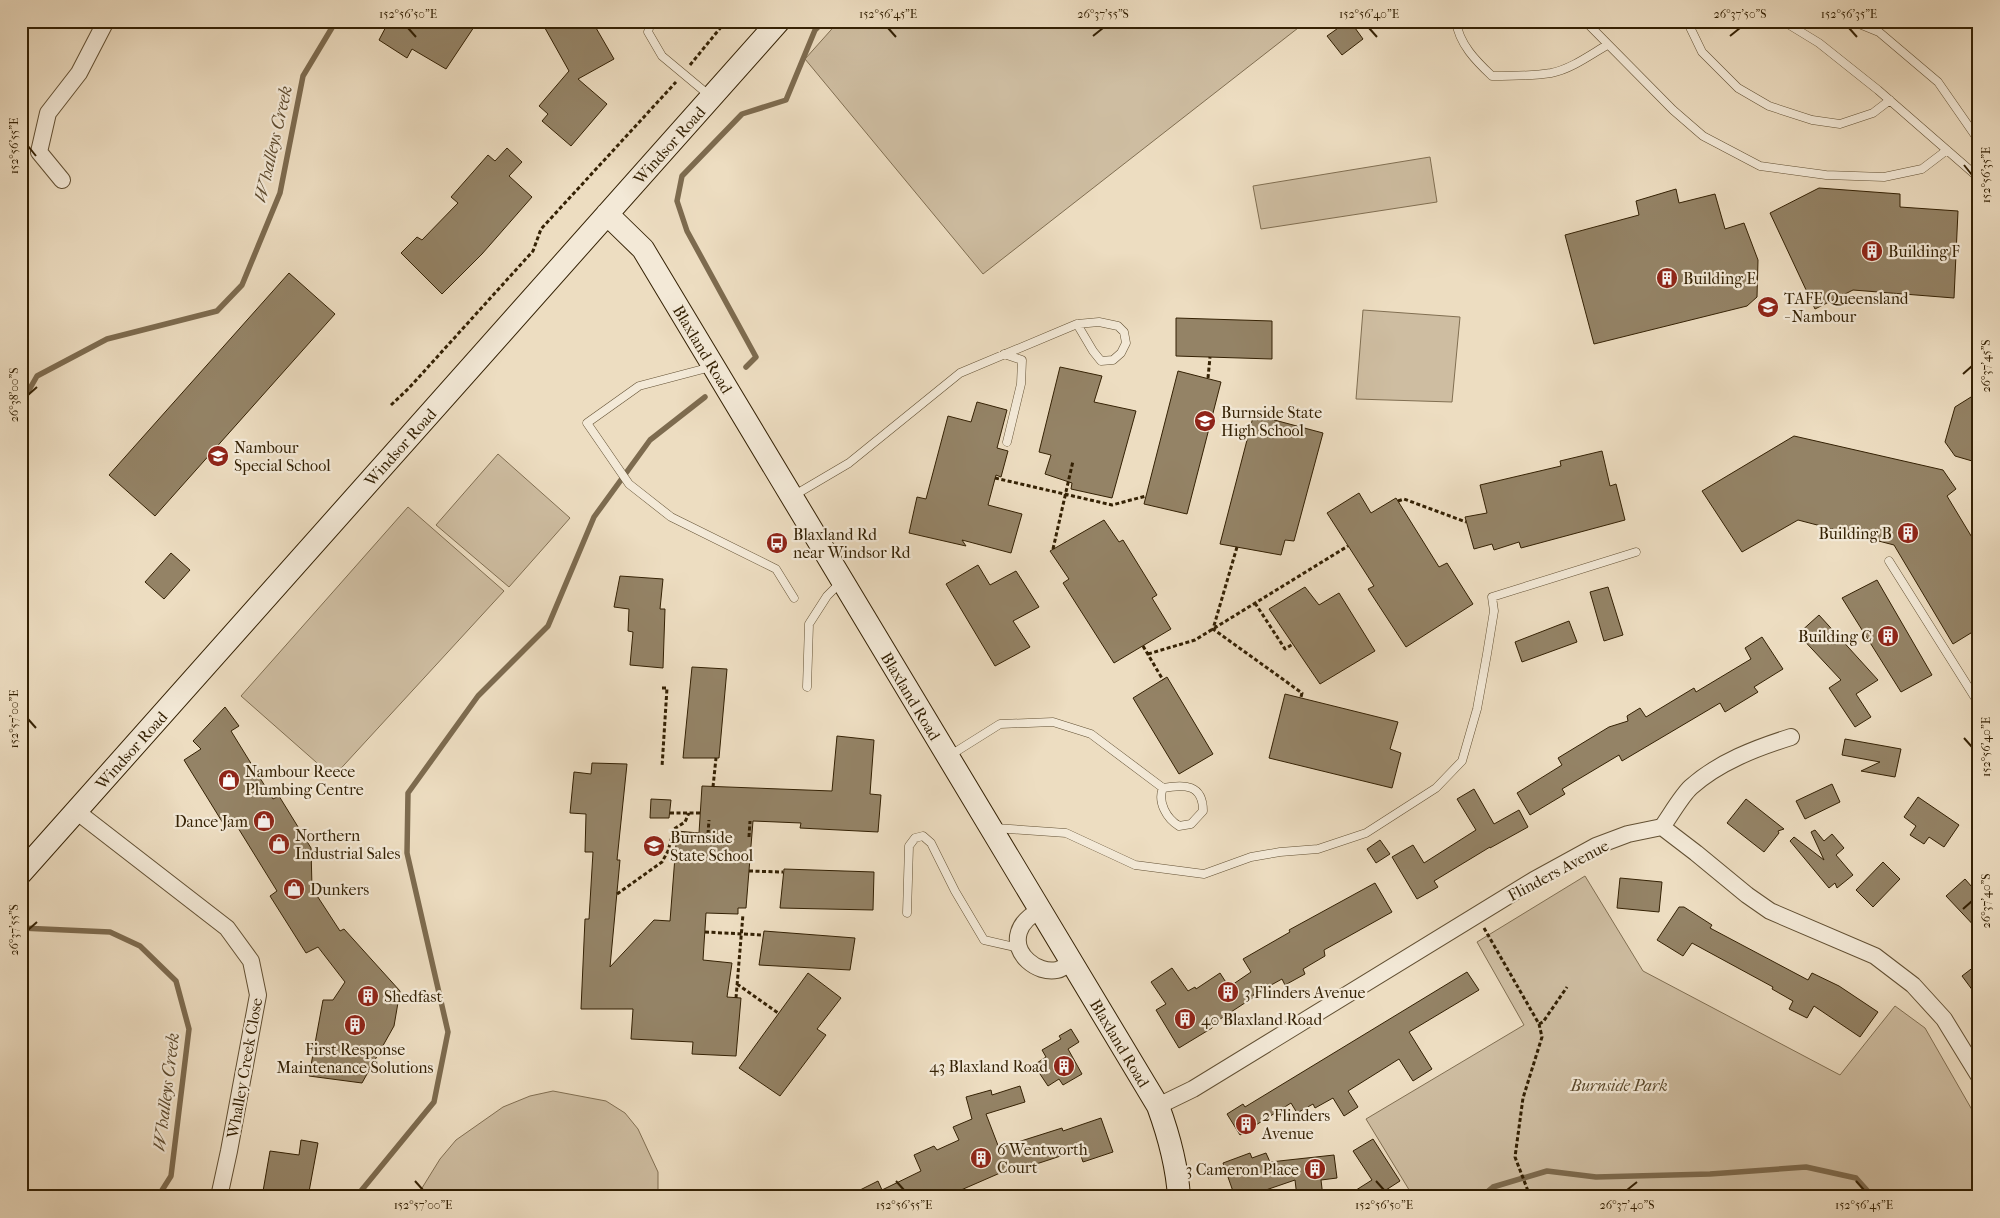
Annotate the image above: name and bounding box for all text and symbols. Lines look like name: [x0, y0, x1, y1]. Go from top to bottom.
text: 152°56'50"E: [379, 7, 437, 21]
text: 152°56'45"E: [859, 7, 917, 21]
text: 26°37'55"S: [1077, 7, 1129, 21]
text: 152°56'40"E: [1339, 7, 1399, 21]
text: 26°37'50"S: [1714, 7, 1766, 21]
text: 152°56'35"E: [1821, 7, 1877, 21]
water label: Whalleys Creek: [250, 84, 297, 204]
street label: Windsor Road: [629, 102, 709, 189]
text: 152°56'55"E: [7, 118, 21, 174]
text: 152°56'35"E: [1979, 147, 1993, 203]
building icon: Building F: [1860, 239, 1884, 263]
place label: Building F: [1888, 242, 1960, 261]
building icon: Building E: [1655, 266, 1679, 290]
place label: Building E: [1683, 269, 1756, 288]
place label: TAFE Queensland - Nambour: [1784, 289, 1909, 326]
school or university icon: TAFE Queensland - Nambour: [1756, 295, 1780, 319]
street label: Blaxland Road: [669, 302, 736, 397]
text: 26°37'45"S: [1979, 339, 1993, 393]
text: 26°38'00"S: [7, 368, 21, 422]
place label: Burnside State High School: [1221, 403, 1322, 440]
street label: Windsor Road: [360, 404, 440, 491]
school or university icon: Burnside State High School: [1193, 409, 1217, 433]
place label: Nambour Special School: [234, 438, 331, 475]
school or university icon: Nambour Special School: [206, 444, 230, 468]
building icon: Building B: [1896, 521, 1920, 545]
place label: Building B: [1818, 524, 1892, 543]
place label: Blaxland Rd near Windsor Rd: [793, 525, 911, 562]
bus stop icon: Blaxland Rd near Windsor Rd: [765, 531, 789, 555]
building icon: Building C: [1876, 624, 1900, 648]
place label: Building C: [1798, 627, 1872, 646]
street label: Blaxland Road: [877, 649, 944, 744]
text: 152°57'00"E: [7, 690, 21, 748]
street label: Windsor Road: [91, 707, 171, 794]
text: 152°56'40"E: [1979, 717, 1993, 777]
place label: Nambour Reece Plumbing Centre: [245, 762, 364, 799]
shop icon: Nambour Reece Plumbing Centre: [217, 768, 241, 792]
shop icon: Dance Jam: [252, 809, 276, 833]
place label: Dance Jam: [174, 812, 249, 831]
place label: Northern Industrial Sales: [295, 826, 400, 863]
place label: Burnside State School: [670, 828, 754, 865]
shop icon: Northern Industrial Sales: [267, 832, 291, 856]
school or university icon: Burnside State School: [642, 834, 666, 858]
street label: Flinders Avenue: [1505, 836, 1612, 905]
text: 26°37'40"S: [1979, 874, 1993, 928]
shop icon: Dunkers: [282, 877, 306, 901]
place label: Dunkers: [310, 880, 369, 899]
text: 26°37'55"S: [7, 904, 21, 956]
building icon: 3 Flinders Avenue: [1216, 980, 1240, 1004]
place label: 3 Flinders Avenue: [1244, 983, 1366, 1002]
building icon: Shedfast: [356, 984, 380, 1008]
place label: Shedfast: [384, 987, 442, 1006]
street label: Whalley Creek Close: [223, 996, 266, 1141]
street label: Blaxland Road: [1086, 996, 1153, 1091]
building icon: 40 Blaxland Road: [1173, 1007, 1197, 1031]
place label: 40 Blaxland Road: [1201, 1010, 1322, 1029]
building icon: First Response Maintenance Solutions: [343, 1013, 367, 1037]
water label: Whalleys Creek: [149, 1032, 184, 1152]
place label: First Response Maintenance Solutions: [277, 1040, 434, 1077]
building icon: 43 Blaxland Road: [1052, 1054, 1076, 1078]
place label: 43 Blaxland Road: [929, 1057, 1048, 1076]
park label: Burnside Park: [1569, 1076, 1668, 1095]
place label: 2 Flinders Avenue: [1261, 1106, 1330, 1143]
building icon: 2 Flinders Avenue: [1234, 1112, 1258, 1136]
place label: 6 Wentworth Court: [997, 1140, 1088, 1177]
building icon: 6 Wentworth Court: [969, 1146, 993, 1170]
building icon: 3 Cameron Place: [1303, 1157, 1327, 1181]
place label: 3 Cameron Place: [1186, 1160, 1299, 1179]
text: 152°57'00"E: [394, 1198, 452, 1212]
text: 152°56'55"E: [876, 1198, 932, 1212]
text: 152°56'50"E: [1355, 1198, 1413, 1212]
text: 26°37'40"S: [1600, 1198, 1654, 1212]
text: 152°56'45"E: [1835, 1198, 1893, 1212]

